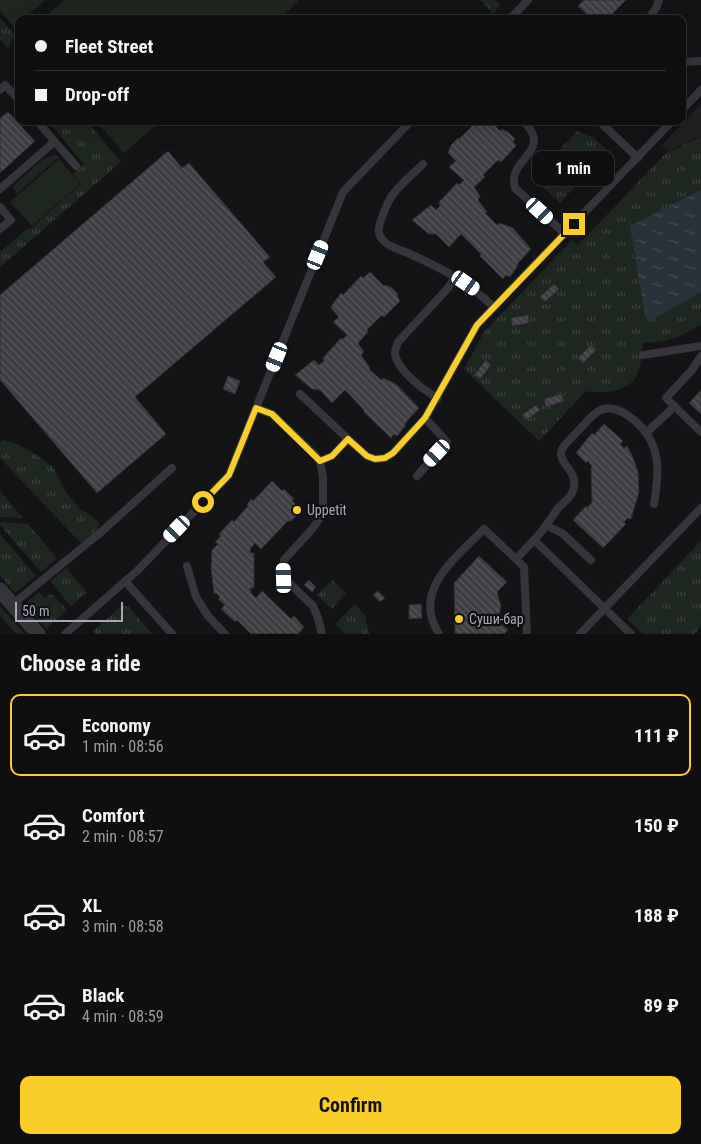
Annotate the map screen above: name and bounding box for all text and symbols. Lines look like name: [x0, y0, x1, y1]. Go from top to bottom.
text: Fleet Street: [65, 35, 153, 58]
text: Drop-off: [65, 83, 129, 106]
callout: 1 min: [533, 152, 615, 186]
text: 1 min: [555, 159, 591, 178]
car: [523, 195, 556, 227]
route end: [563, 213, 585, 235]
car: [305, 238, 330, 272]
car: [449, 268, 482, 298]
car: [264, 340, 289, 374]
car: [421, 437, 452, 469]
route start: [192, 491, 214, 513]
place label: Uppetit: [307, 502, 347, 518]
marker: Uppetit: [291, 504, 303, 516]
car: [161, 513, 192, 545]
car: [275, 563, 292, 593]
scale bar: [15, 599, 122, 622]
text: 50 m: [22, 603, 50, 619]
place label: Суши-бар: [469, 611, 524, 627]
marker: Суши-бар: [453, 613, 465, 625]
text: Choose a ride: [20, 651, 141, 676]
icon: car: [22, 713, 67, 758]
text: Economy: [82, 714, 151, 737]
text: 111 ₽: [634, 724, 679, 747]
text: 1 min · 08:56: [82, 737, 164, 756]
icon: car: [22, 803, 67, 848]
text: Comfort: [82, 804, 145, 827]
text: 150 ₽: [634, 814, 679, 837]
text: 2 min · 08:57: [82, 827, 164, 846]
icon: car: [22, 893, 67, 938]
text: XL: [82, 894, 102, 917]
text: 188 ₽: [634, 904, 679, 927]
text: 3 min · 08:58: [82, 917, 164, 936]
icon: car: [22, 983, 67, 1028]
text: Black: [82, 984, 124, 1007]
text: 89 ₽: [644, 994, 679, 1017]
text: 4 min · 08:59: [82, 1007, 164, 1026]
button: Confirm: [20, 1076, 681, 1134]

